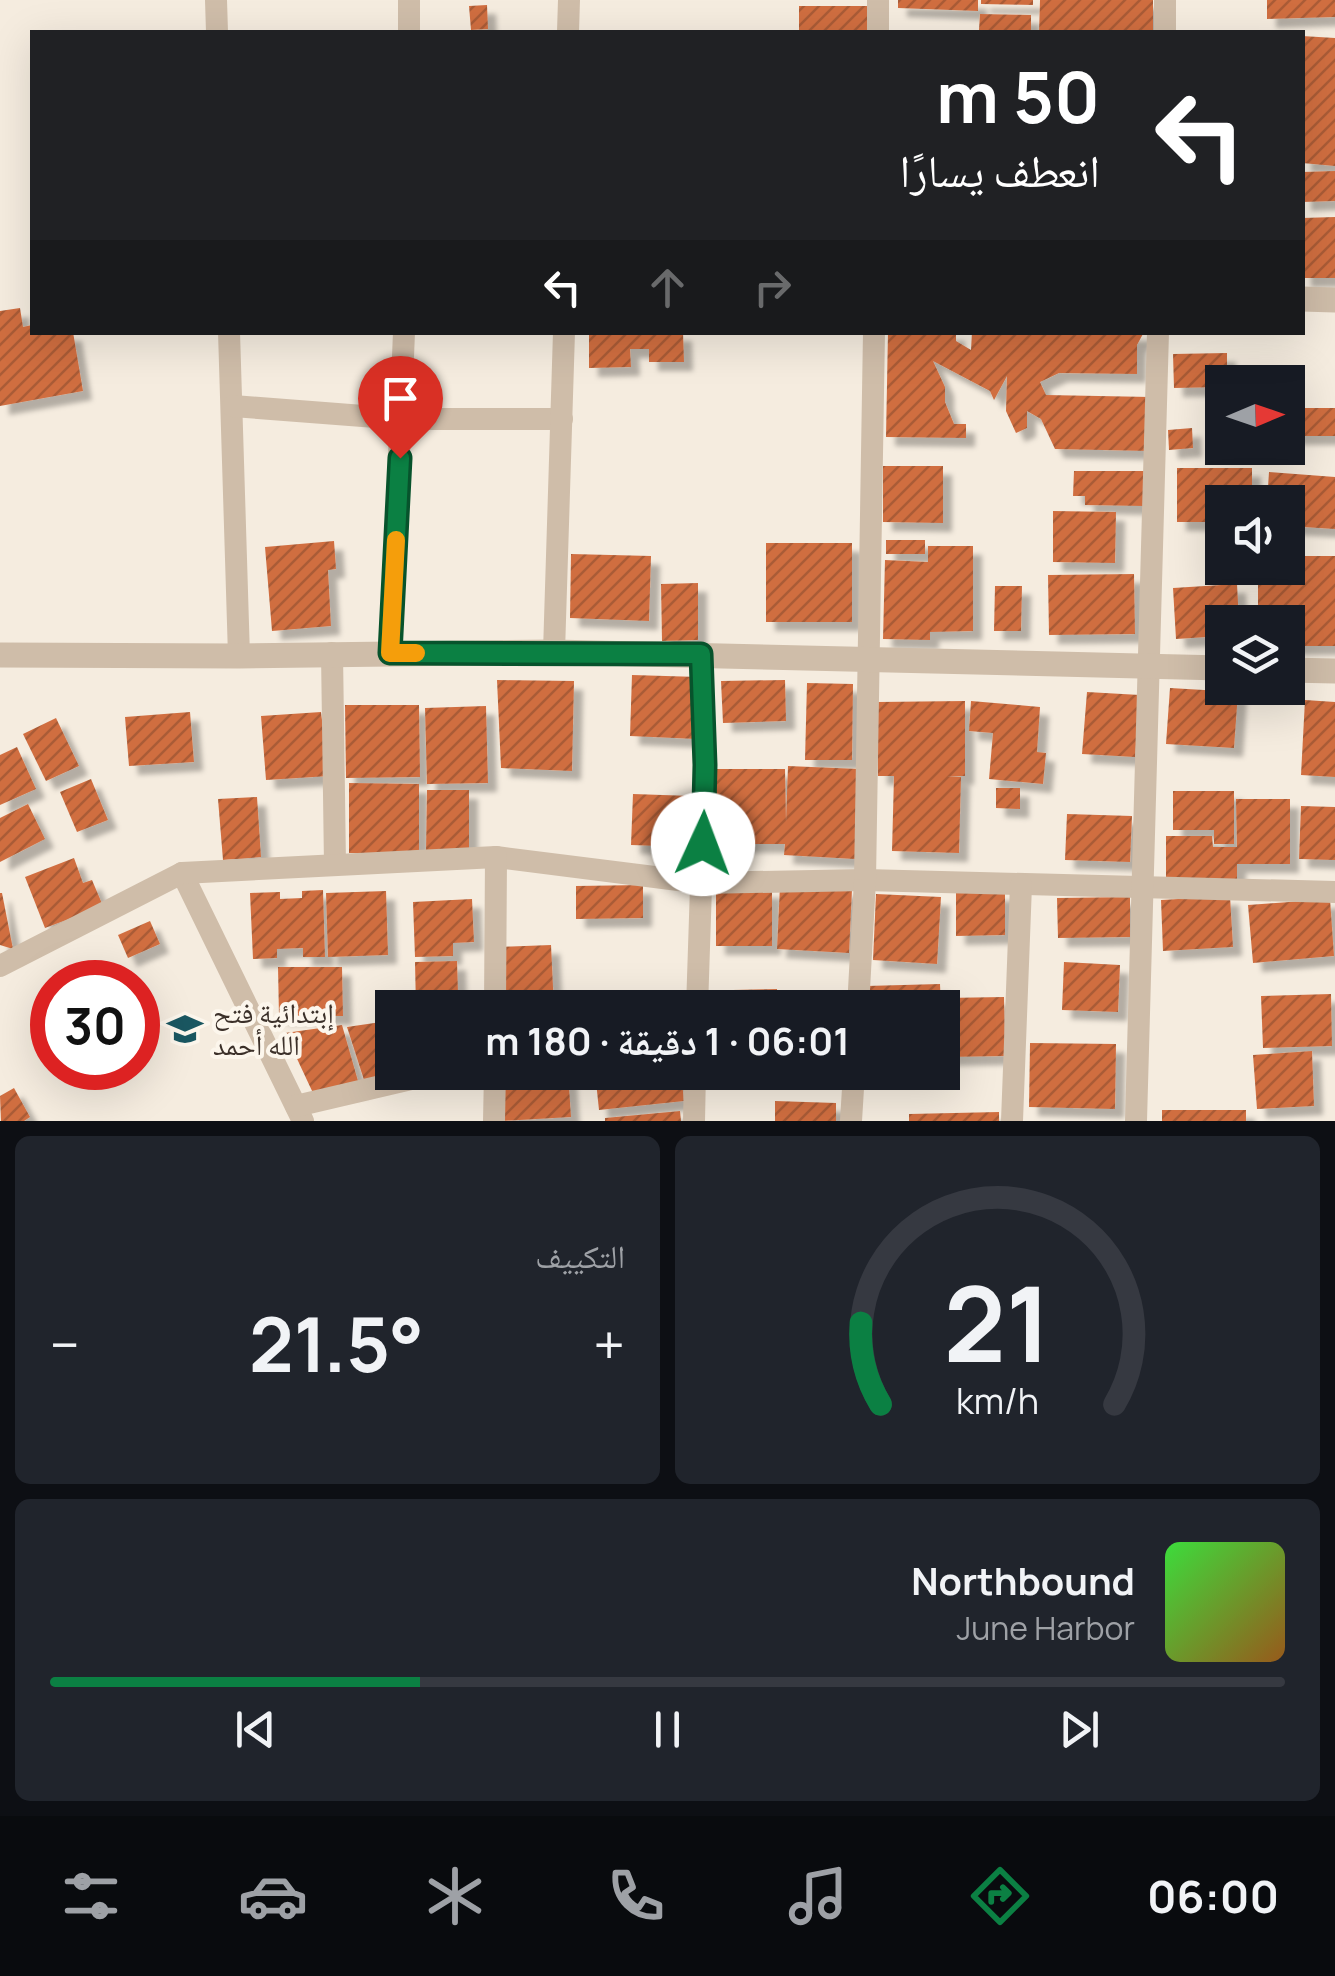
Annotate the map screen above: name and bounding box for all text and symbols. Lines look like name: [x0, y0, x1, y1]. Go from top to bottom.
text: 50 m: [936, 48, 1100, 144]
icon: left: [1135, 70, 1265, 200]
text: انعطف يسارًا: [899, 139, 1100, 201]
icon: left: [535, 260, 590, 315]
icon: ahead: [640, 260, 695, 315]
icon: right: [745, 260, 800, 315]
pin: [358, 356, 443, 459]
north arrow: [1205, 365, 1305, 465]
map controls: [1205, 365, 1305, 705]
icon: arrive: [373, 371, 428, 426]
button: sound: [1205, 485, 1305, 585]
button: layers: [1205, 605, 1305, 705]
position arrow: [651, 792, 755, 896]
speed limit sign: 30: [30, 960, 160, 1090]
place label: إبتدائية فتح الله أحمد: [213, 993, 334, 1063]
school or university icon: إبتدائية فتح الله أحمد: [166, 1010, 204, 1048]
text: 06:01 · 1 دقيقة · 180 m: [485, 1014, 850, 1066]
text: التكييف: [535, 1234, 625, 1278]
text: 21: [944, 1251, 1051, 1393]
text: 21.5°: [249, 1292, 424, 1395]
text: −: [50, 1306, 80, 1382]
text: +: [593, 1306, 625, 1382]
text: km/h: [956, 1376, 1039, 1425]
text: Northbound: [911, 1554, 1135, 1606]
text: June Harbor: [957, 1606, 1135, 1650]
icon: previous: [228, 1702, 283, 1757]
icon: pause: [640, 1702, 695, 1757]
icon: next: [1052, 1702, 1107, 1757]
icon: filters: [56, 1861, 126, 1931]
icon: car: [238, 1861, 308, 1931]
icon: climate: [420, 1861, 490, 1931]
icon: phone: [601, 1861, 671, 1931]
icon: music: [783, 1861, 853, 1931]
icon: directions: [965, 1861, 1035, 1931]
text: 06:00: [1147, 1865, 1279, 1927]

